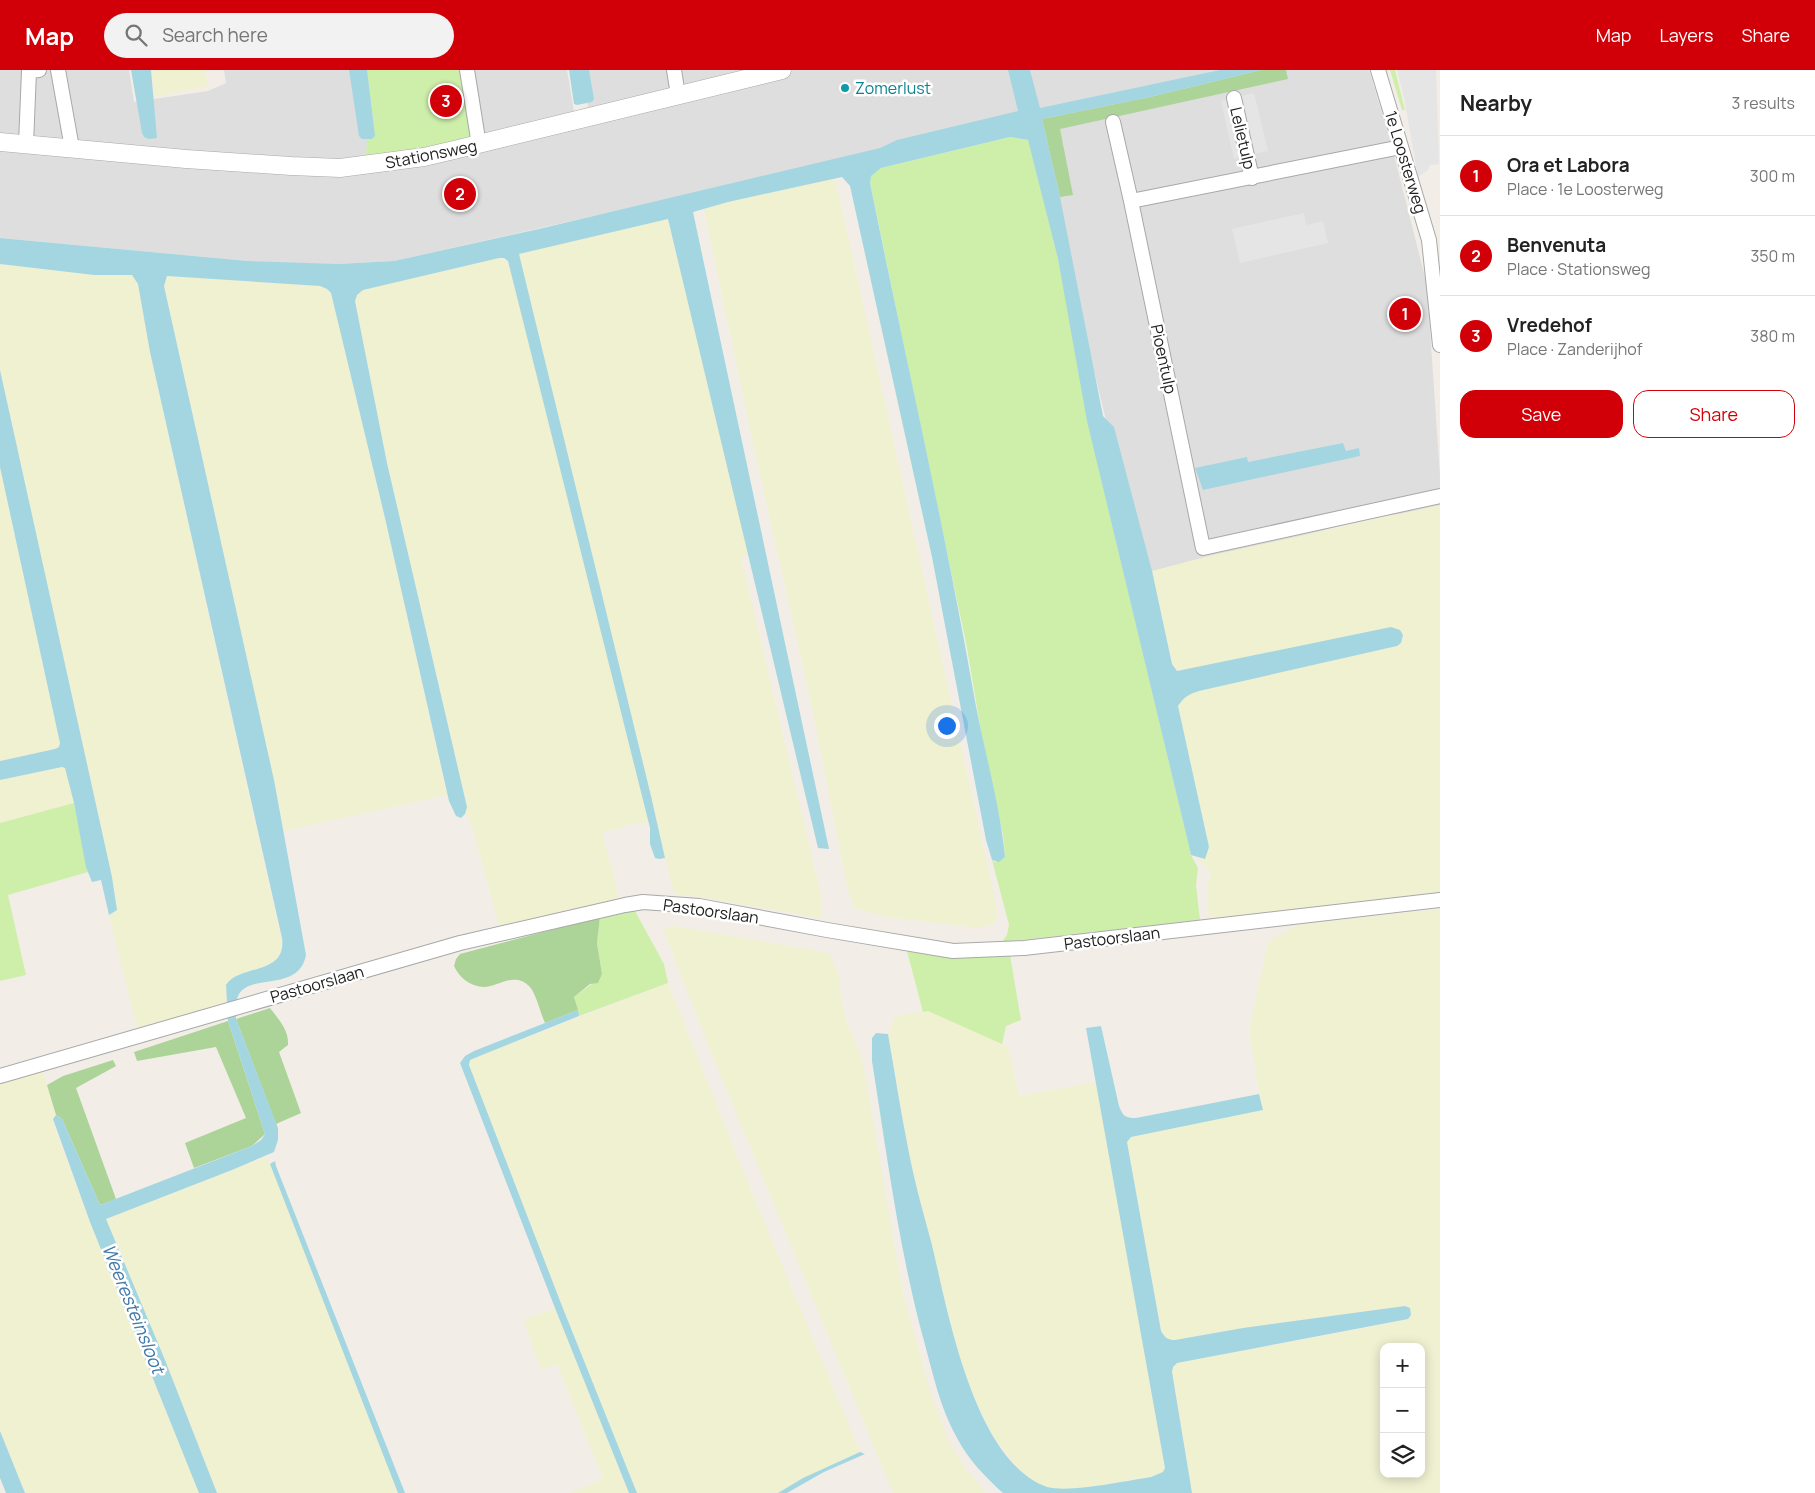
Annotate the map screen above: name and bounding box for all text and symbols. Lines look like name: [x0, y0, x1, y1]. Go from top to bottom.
search box: [104, 13, 454, 58]
text: Map: [25, 19, 74, 52]
icon: search: [122, 21, 150, 49]
text: Search here: [162, 22, 268, 48]
text: Map: [1596, 23, 1631, 47]
text: Layers: [1659, 23, 1713, 47]
text: Share: [1741, 23, 1790, 47]
place label: Zomerlust: [855, 77, 931, 99]
pin: 3: [430, 82, 462, 120]
marker: Zomerlust: [839, 82, 851, 94]
text: Nearby: [1460, 89, 1532, 117]
text: 3 results: [1732, 92, 1795, 114]
street label: Lelietulp: [1225, 105, 1261, 171]
street label: 1e Loosterweg: [1380, 108, 1432, 216]
street label: Stationsweg: [383, 134, 479, 174]
text: Ora et Labora: [1507, 152, 1630, 178]
text: 1: [1472, 165, 1480, 187]
text: 300 m: [1750, 165, 1795, 187]
pin: 2: [444, 175, 476, 213]
text: Place · 1e Loosterweg: [1507, 178, 1663, 200]
text: Benvenuta: [1507, 232, 1606, 258]
text: 2: [1471, 245, 1481, 267]
text: 350 m: [1750, 245, 1795, 267]
text: Place · Stationsweg: [1507, 258, 1650, 280]
pin: 1: [1389, 295, 1421, 333]
text: Vredehof: [1507, 312, 1592, 338]
street label: Pioentulp: [1146, 322, 1182, 396]
text: 3: [1471, 325, 1481, 347]
text: 380 m: [1750, 325, 1795, 347]
text: Place · Zanderijhof: [1507, 338, 1642, 360]
button: Save: [1460, 390, 1623, 438]
button: Share: [1633, 390, 1795, 438]
your location: [934, 713, 960, 739]
street label: Pastoorslaan: [662, 893, 760, 929]
street label: Pastoorslaan: [1063, 921, 1161, 955]
street label: Pastoorslaan: [268, 960, 366, 1008]
water label: Weeresteinsloot: [97, 1240, 171, 1379]
map controls: [1380, 1343, 1425, 1478]
button: +: [1380, 1343, 1425, 1388]
button: −: [1380, 1388, 1425, 1433]
button: layers: [1380, 1433, 1425, 1478]

